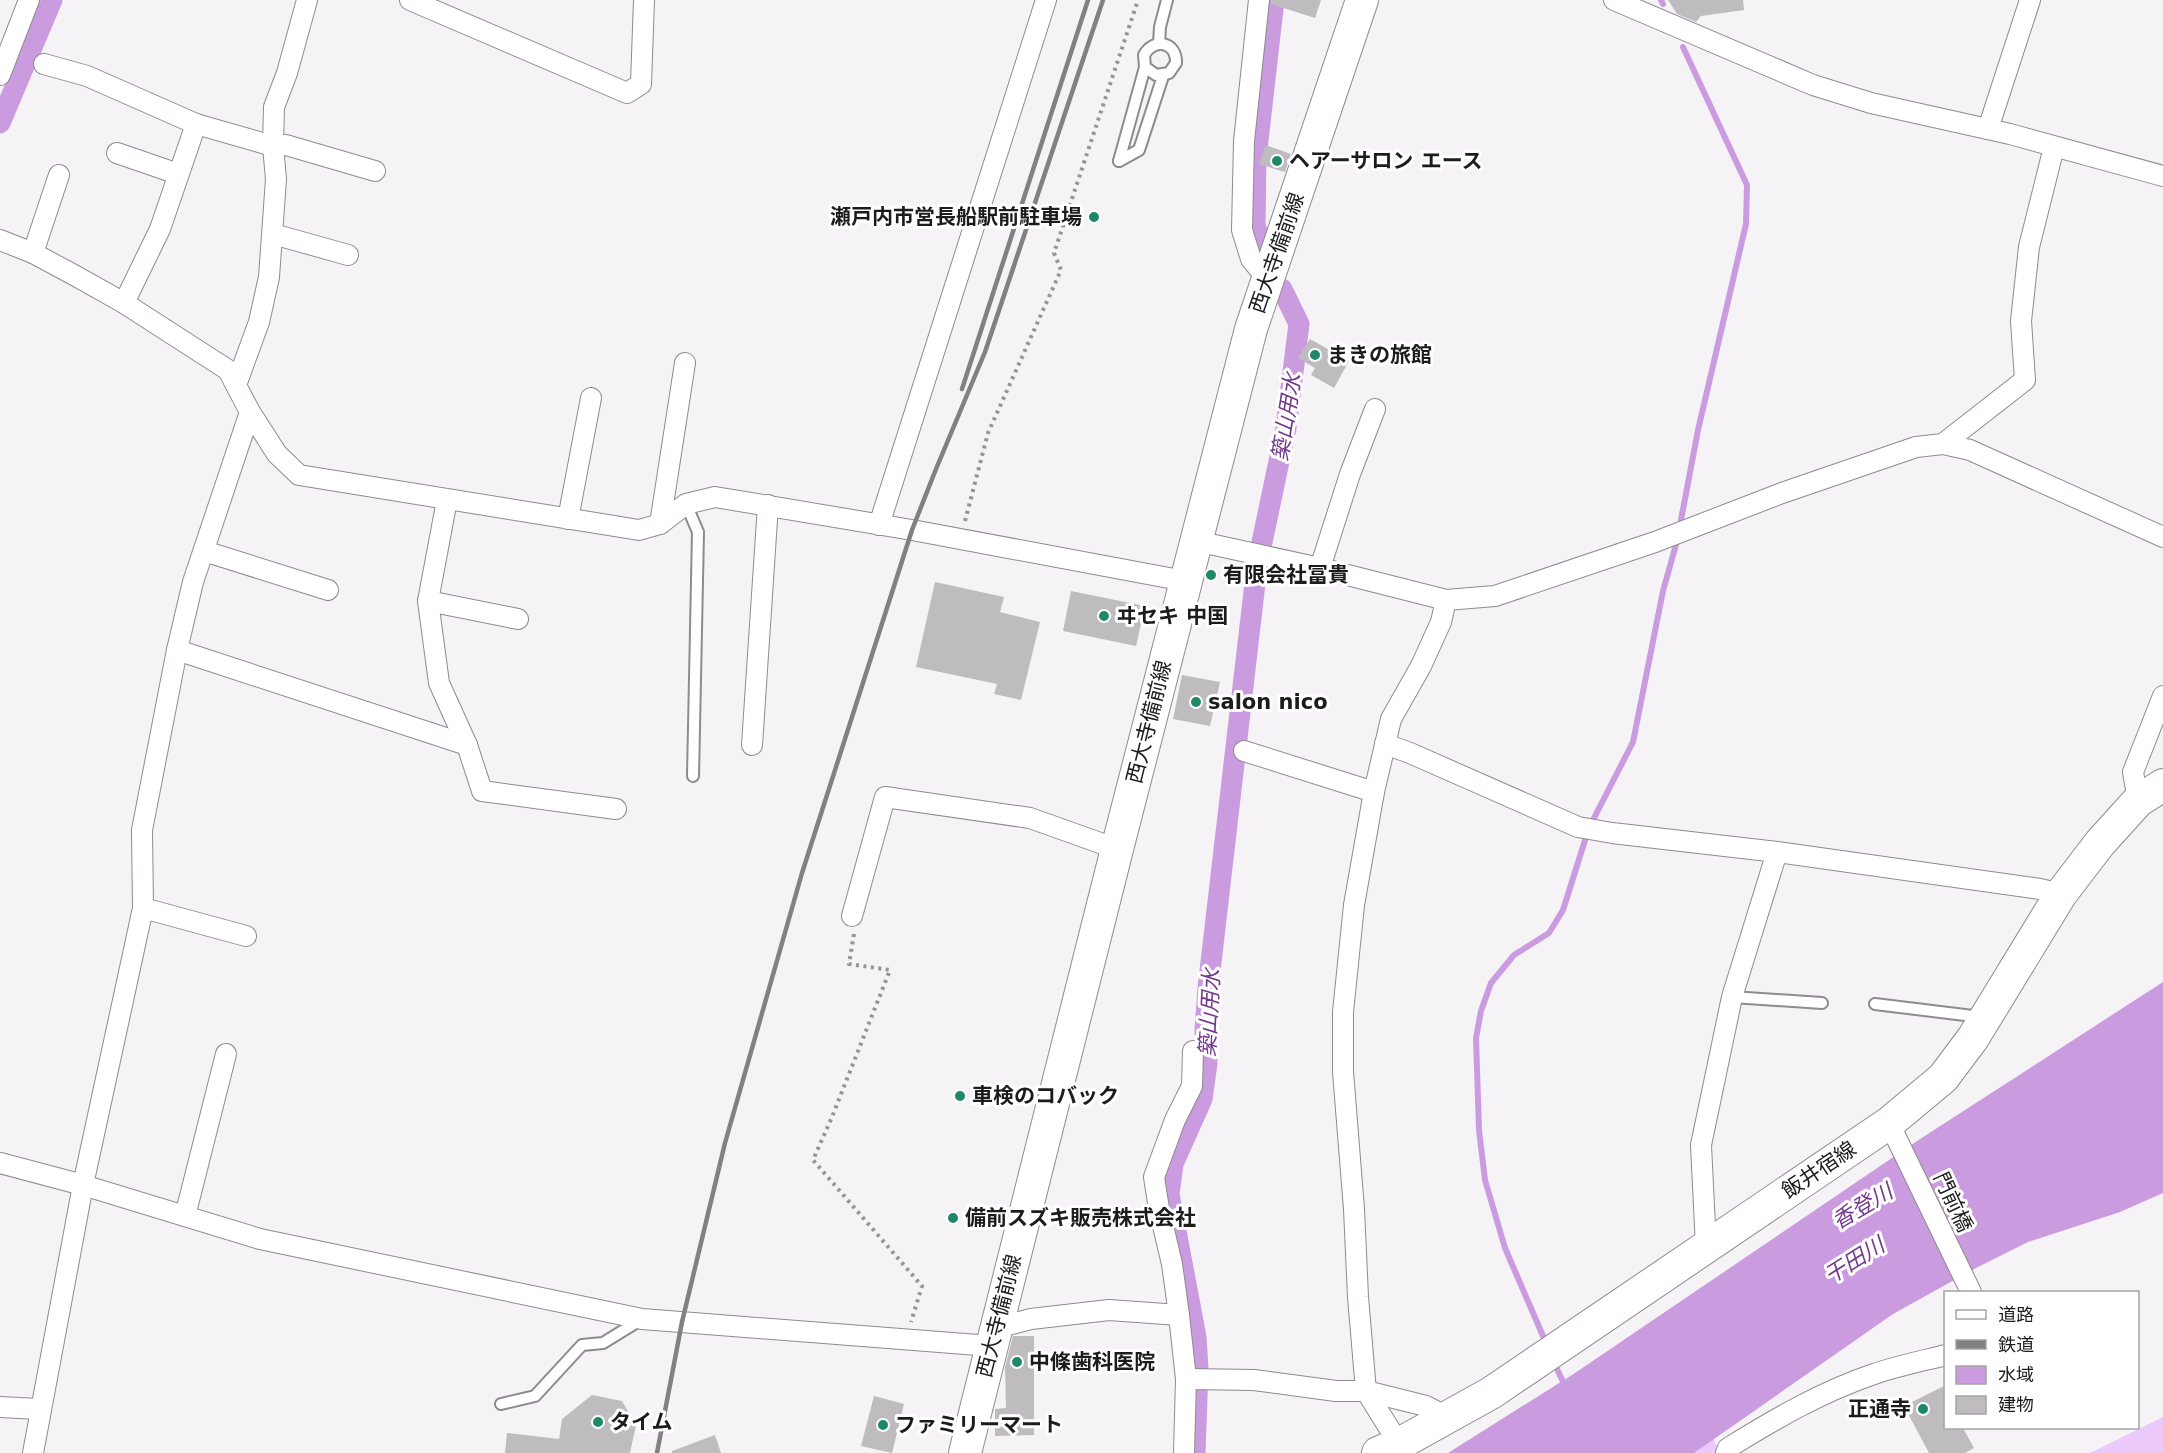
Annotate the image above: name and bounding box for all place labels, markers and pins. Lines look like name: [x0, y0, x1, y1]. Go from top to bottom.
place label: ヘアーサロン エース: [1289, 149, 1483, 173]
marker: ヘアーサロン エース: [1270, 154, 1284, 168]
place label: 瀬戸内市営長船駅前駐車場: [830, 205, 1082, 229]
marker: 瀬戸内市営長船駅前駐車場: [1087, 210, 1101, 224]
place label: まきの旅館: [1327, 343, 1432, 367]
marker: まきの旅館: [1308, 348, 1322, 362]
place label: 有限会社冨貴: [1223, 563, 1349, 587]
marker: 有限会社冨貴: [1204, 568, 1218, 582]
place label: ヰセキ 中国: [1116, 604, 1228, 628]
marker: ヰセキ 中国: [1097, 609, 1111, 623]
place label: salon nico: [1208, 690, 1328, 714]
marker: salon nico: [1189, 695, 1203, 709]
place label: 車検のコバック: [972, 1084, 1119, 1108]
marker: 車検のコバック: [953, 1089, 967, 1103]
place label: 備前スズキ販売株式会社: [965, 1206, 1196, 1230]
marker: 備前スズキ販売株式会社: [946, 1211, 960, 1225]
place label: 中條歯科医院: [1029, 1350, 1155, 1374]
marker: 中條歯科医院: [1010, 1355, 1024, 1369]
place label: 正通寺: [1848, 1397, 1911, 1421]
marker: 正通寺: [1916, 1402, 1930, 1416]
place label: タイム: [610, 1410, 673, 1434]
place label: ファミリーマート: [895, 1413, 1063, 1437]
marker: タイム: [591, 1415, 605, 1429]
marker: ファミリーマート: [876, 1418, 890, 1432]

